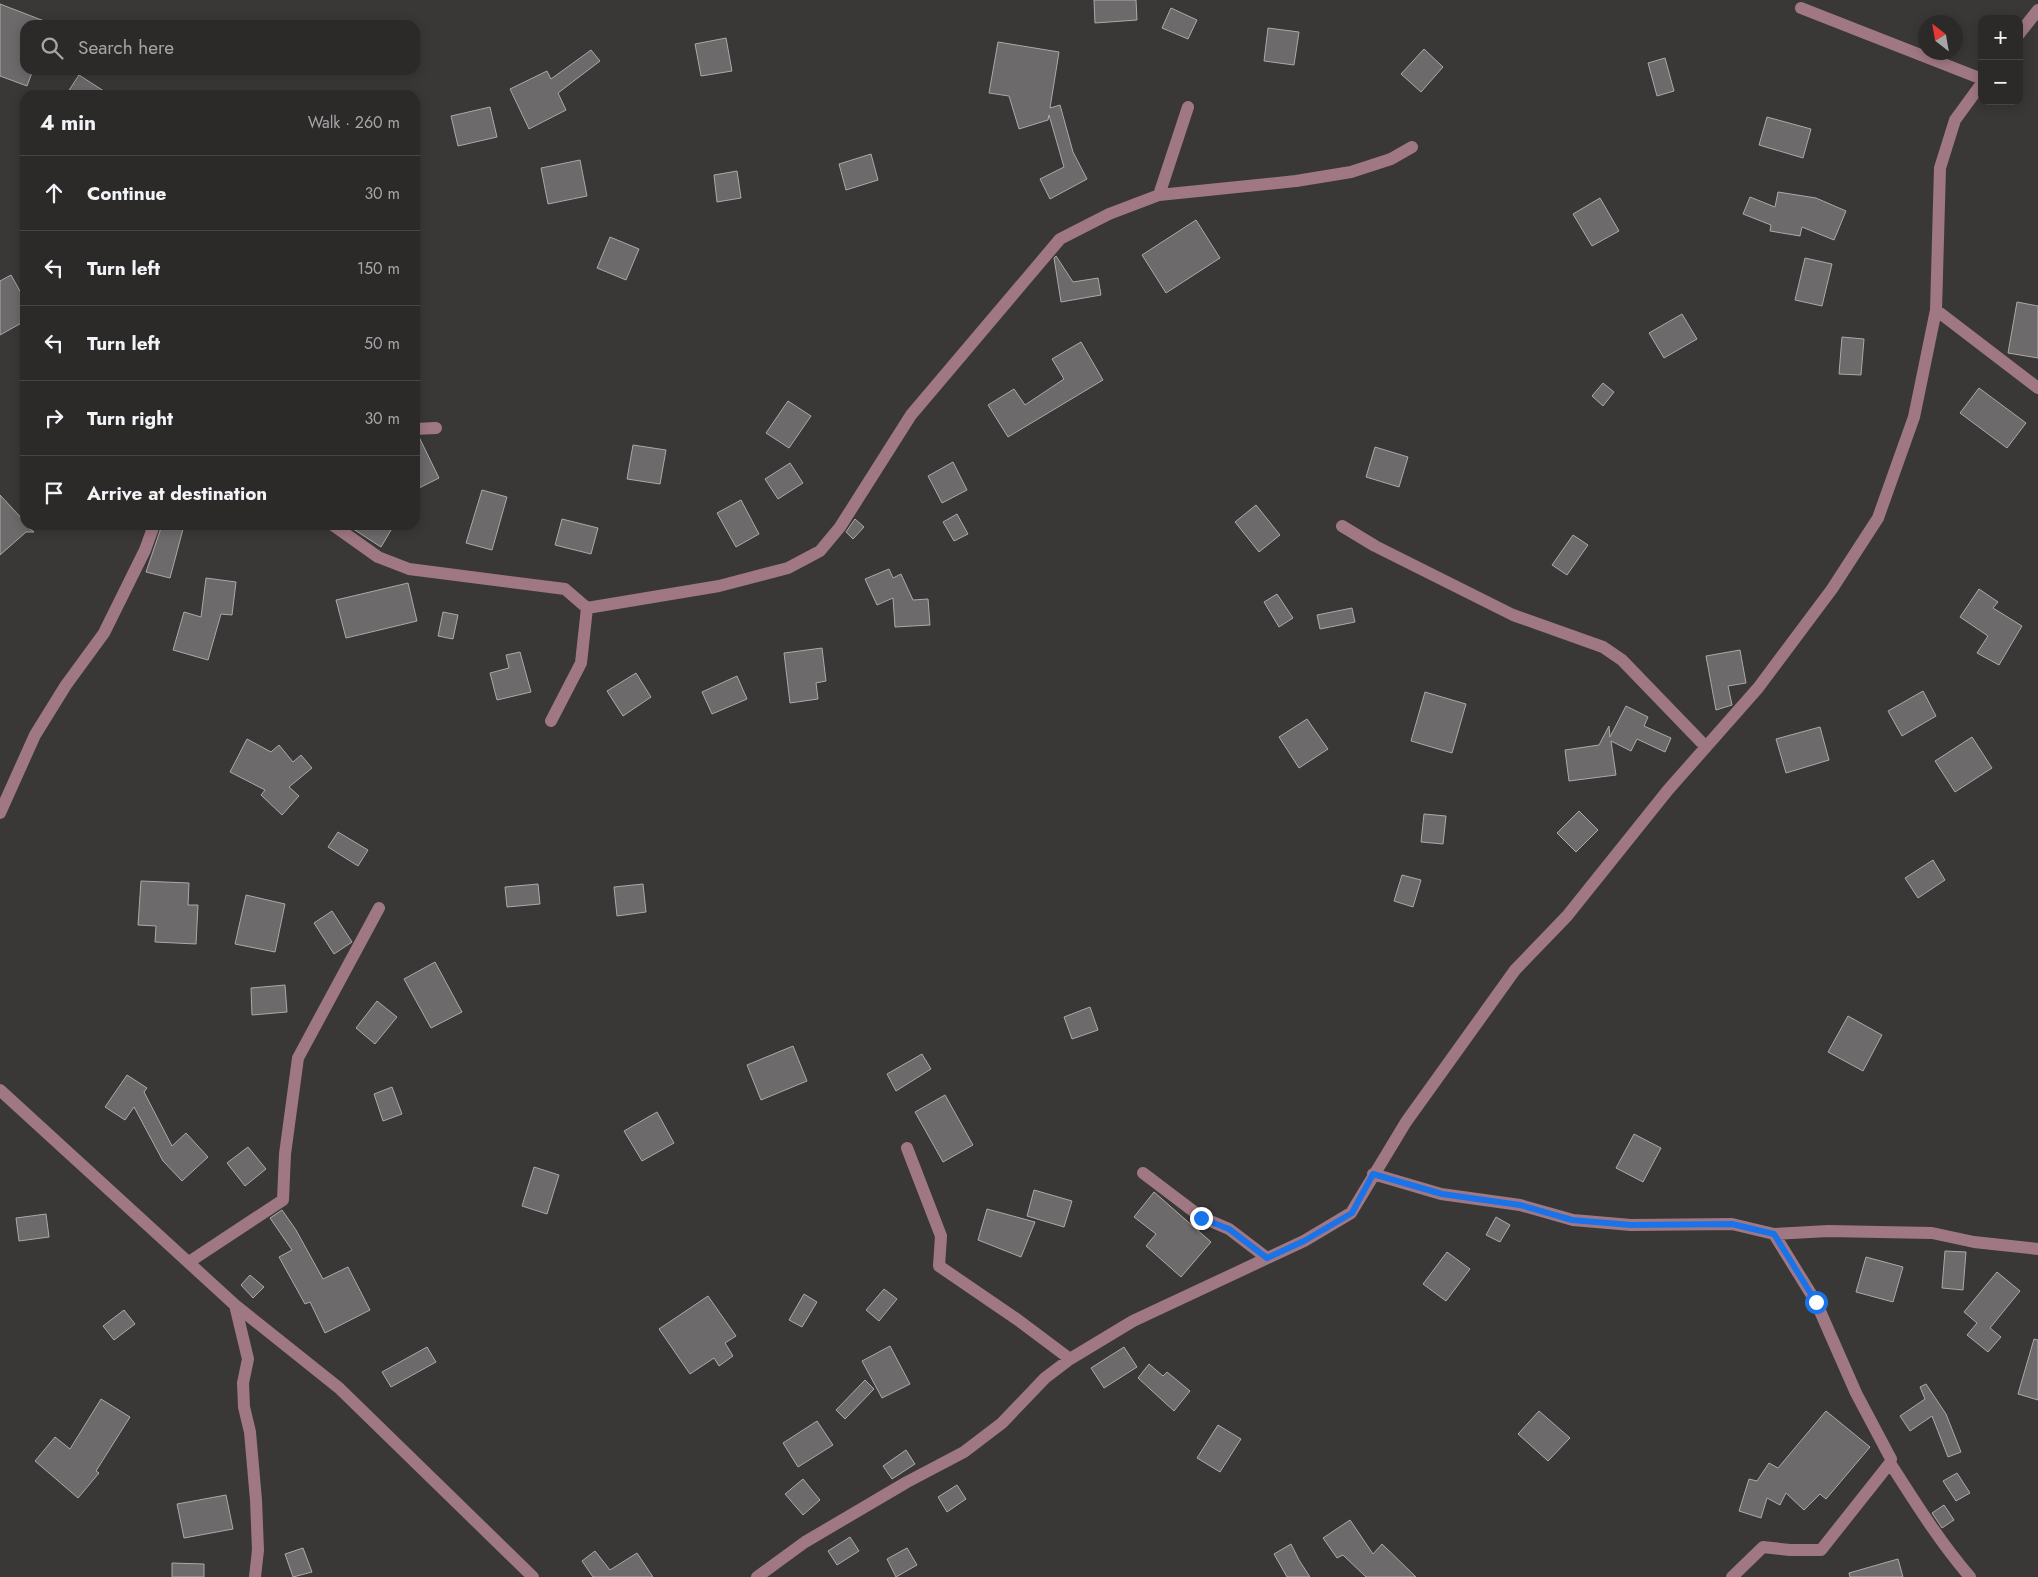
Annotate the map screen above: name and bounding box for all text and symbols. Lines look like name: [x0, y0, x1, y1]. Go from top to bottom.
north arrow: [1918, 15, 1963, 60]
map controls: [1978, 15, 2023, 105]
button: +: [1978, 15, 2023, 60]
search box: [20, 20, 420, 75]
icon: search: [38, 34, 66, 62]
text: Search here: [78, 34, 174, 61]
button: −: [1978, 60, 2023, 105]
text: 4 min: [40, 108, 96, 138]
text: Walk · 260 m: [308, 111, 400, 134]
icon: ahead: [40, 179, 68, 207]
text: Continue: [87, 180, 166, 207]
text: 30 m: [364, 182, 400, 205]
icon: left: [40, 254, 68, 282]
text: Turn left: [87, 255, 160, 282]
text: 150 m: [357, 257, 400, 280]
icon: left: [40, 329, 68, 357]
text: Turn left: [87, 330, 160, 357]
text: 50 m: [364, 332, 400, 355]
icon: right: [40, 404, 68, 432]
text: Turn right: [87, 405, 173, 432]
text: 30 m: [364, 407, 400, 430]
icon: arrive: [40, 479, 68, 507]
text: Arrive at destination: [87, 480, 267, 507]
route end: [1190, 1207, 1213, 1230]
route start: [1805, 1291, 1828, 1314]

